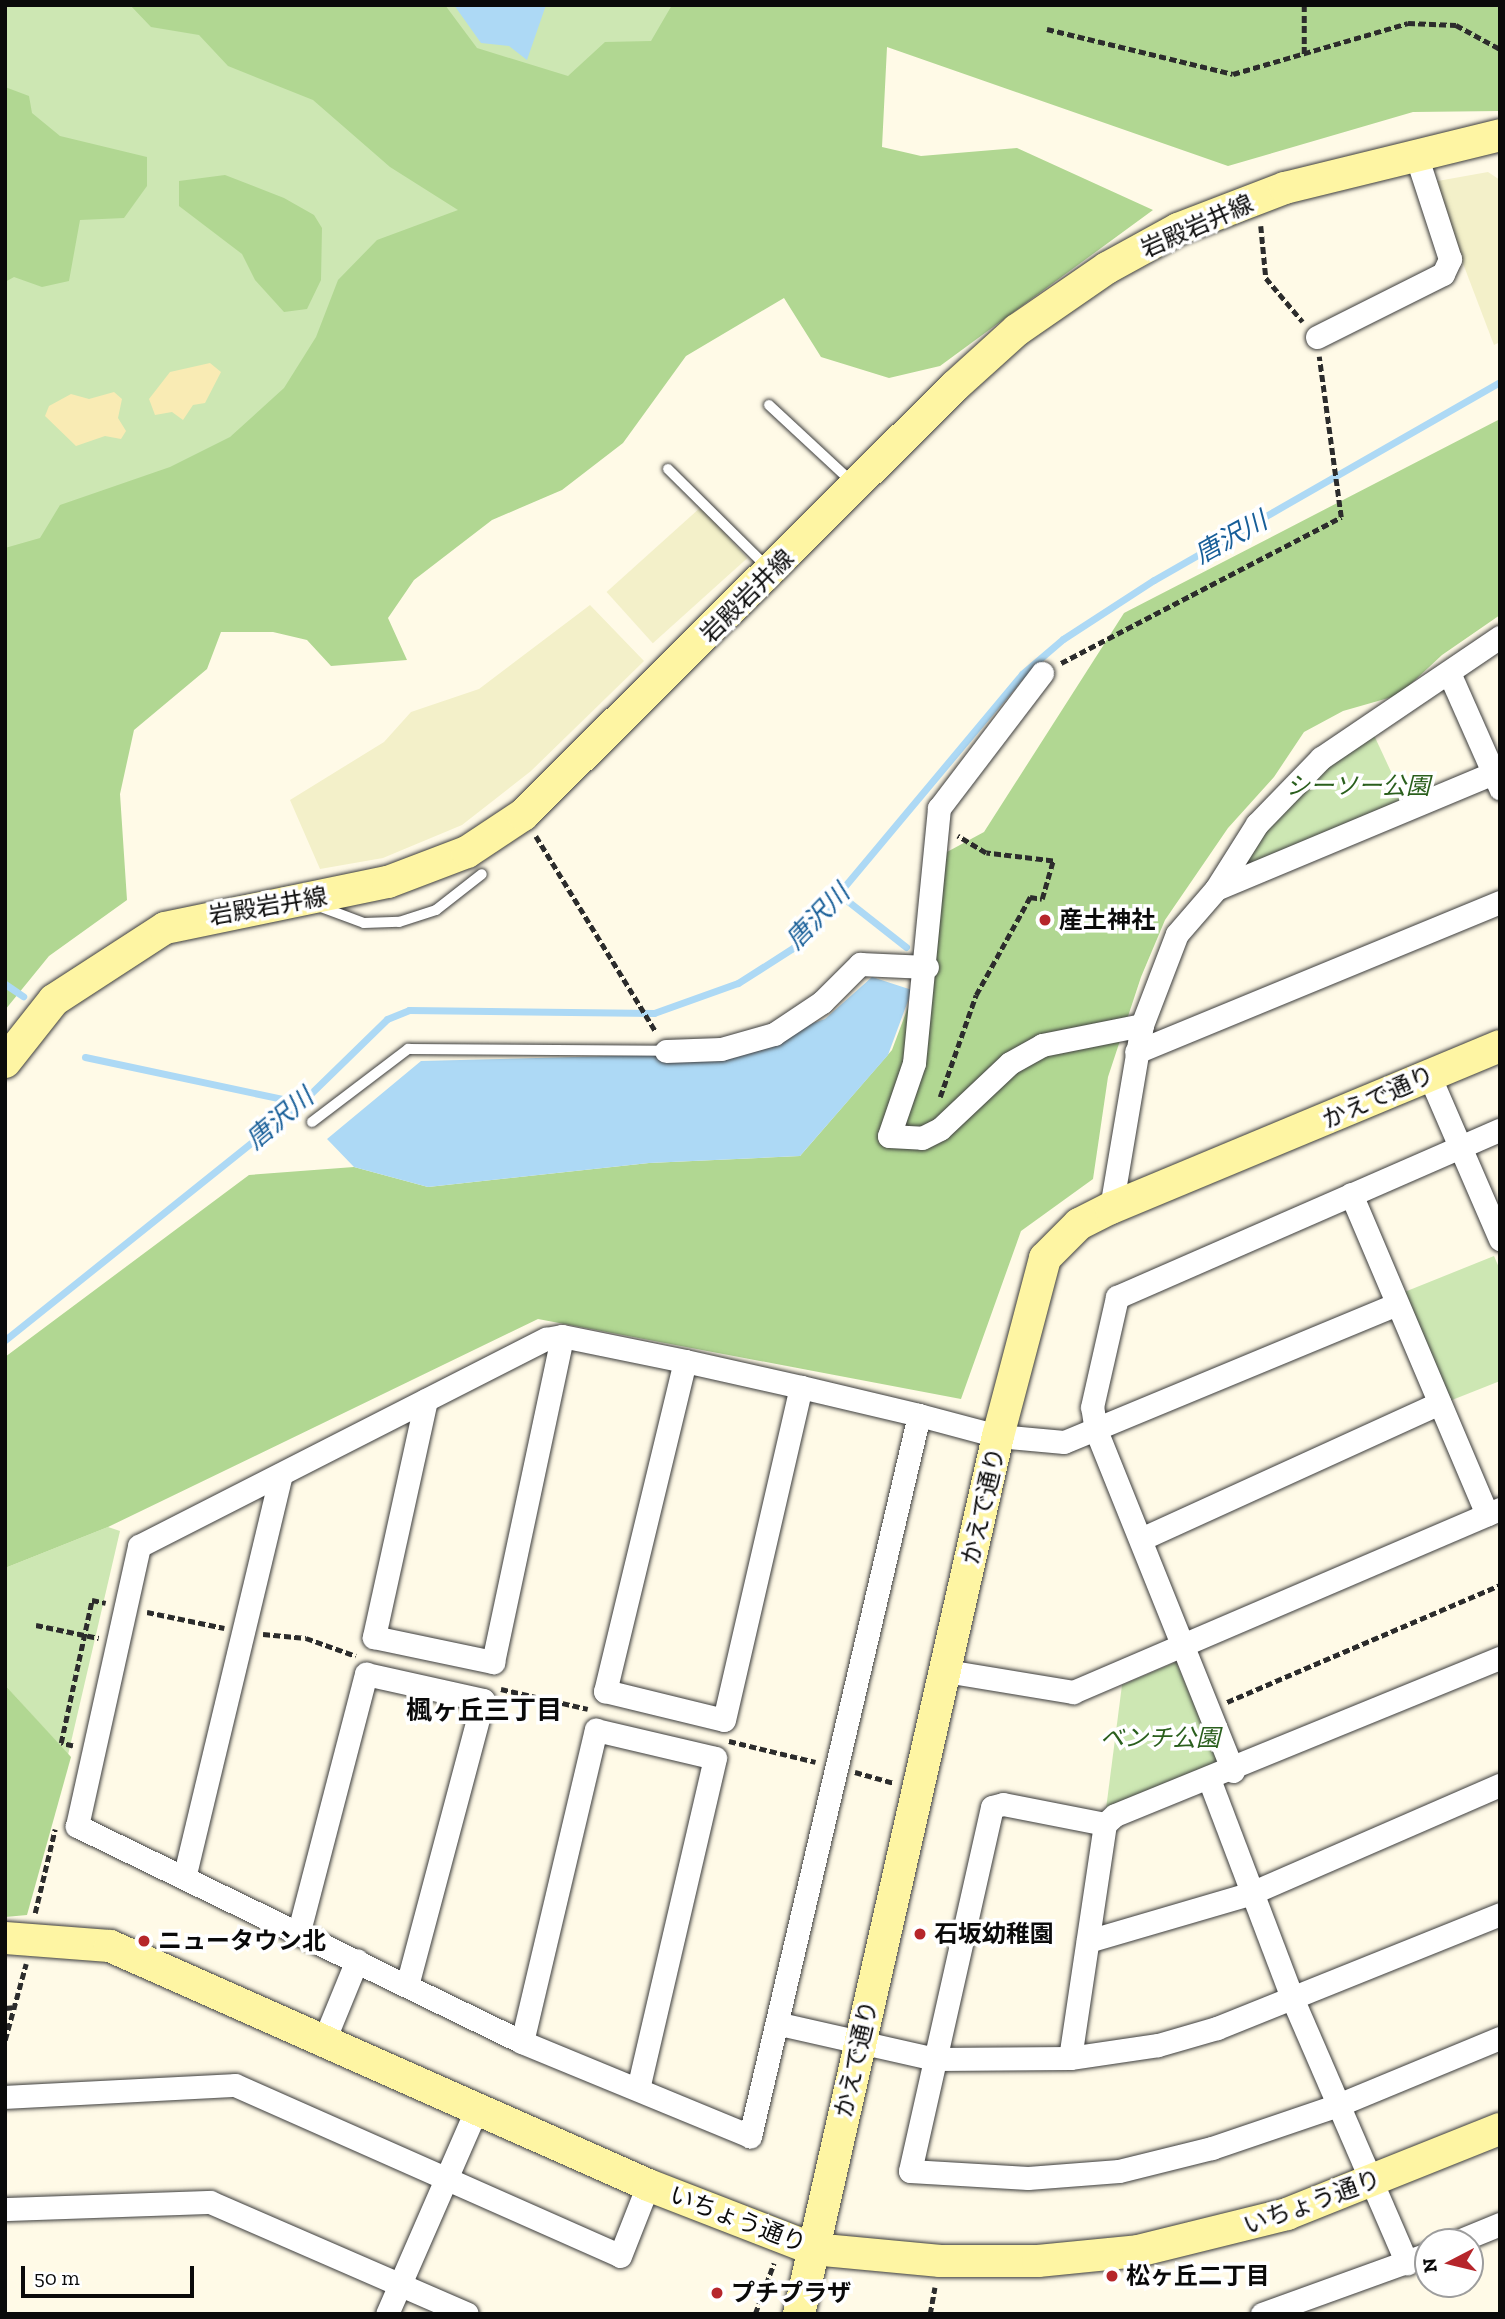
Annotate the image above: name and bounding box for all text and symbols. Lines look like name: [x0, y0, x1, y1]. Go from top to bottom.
street label: 岩殿岩井線: [1136, 188, 1258, 264]
water label: 唐沢川: [1189, 505, 1273, 571]
street label: 岩殿岩井線: [694, 543, 800, 649]
park label: シーソー公園: [1286, 772, 1430, 800]
water label: 唐沢川: [780, 878, 856, 956]
street label: 岩殿岩井線: [206, 881, 330, 931]
place label: 産土神社: [1059, 906, 1155, 934]
marker: 産土神社: [1037, 912, 1053, 928]
street label: かえで通り: [1317, 1059, 1439, 1135]
water label: 唐沢川: [240, 1082, 320, 1156]
street label: かえで通り: [955, 1444, 1011, 1568]
district label: 楓ヶ丘三丁目: [406, 1695, 562, 1727]
park label: ベンチ公園: [1100, 1724, 1220, 1752]
place label: 石坂幼稚園: [934, 1920, 1054, 1948]
marker: 石坂幼稚園: [912, 1926, 928, 1942]
place label: ニュータウン北: [158, 1927, 326, 1955]
marker: ニュータウン北: [136, 1933, 152, 1949]
street label: かえで通り: [828, 1997, 884, 2121]
street label: いちょう通り: [1239, 2164, 1385, 2240]
street label: いちょう通り: [666, 2180, 810, 2258]
north arrow: [1414, 2228, 1484, 2298]
scale bar: [24, 2252, 198, 2296]
text: N: [1417, 2257, 1442, 2274]
place label: 松ヶ丘二丁目: [1126, 2262, 1270, 2290]
text: 50 m: [34, 2265, 80, 2290]
marker: 松ヶ丘二丁目: [1104, 2268, 1120, 2284]
place label: プチプラザ: [731, 2279, 851, 2307]
marker: プチプラザ: [709, 2285, 725, 2301]

